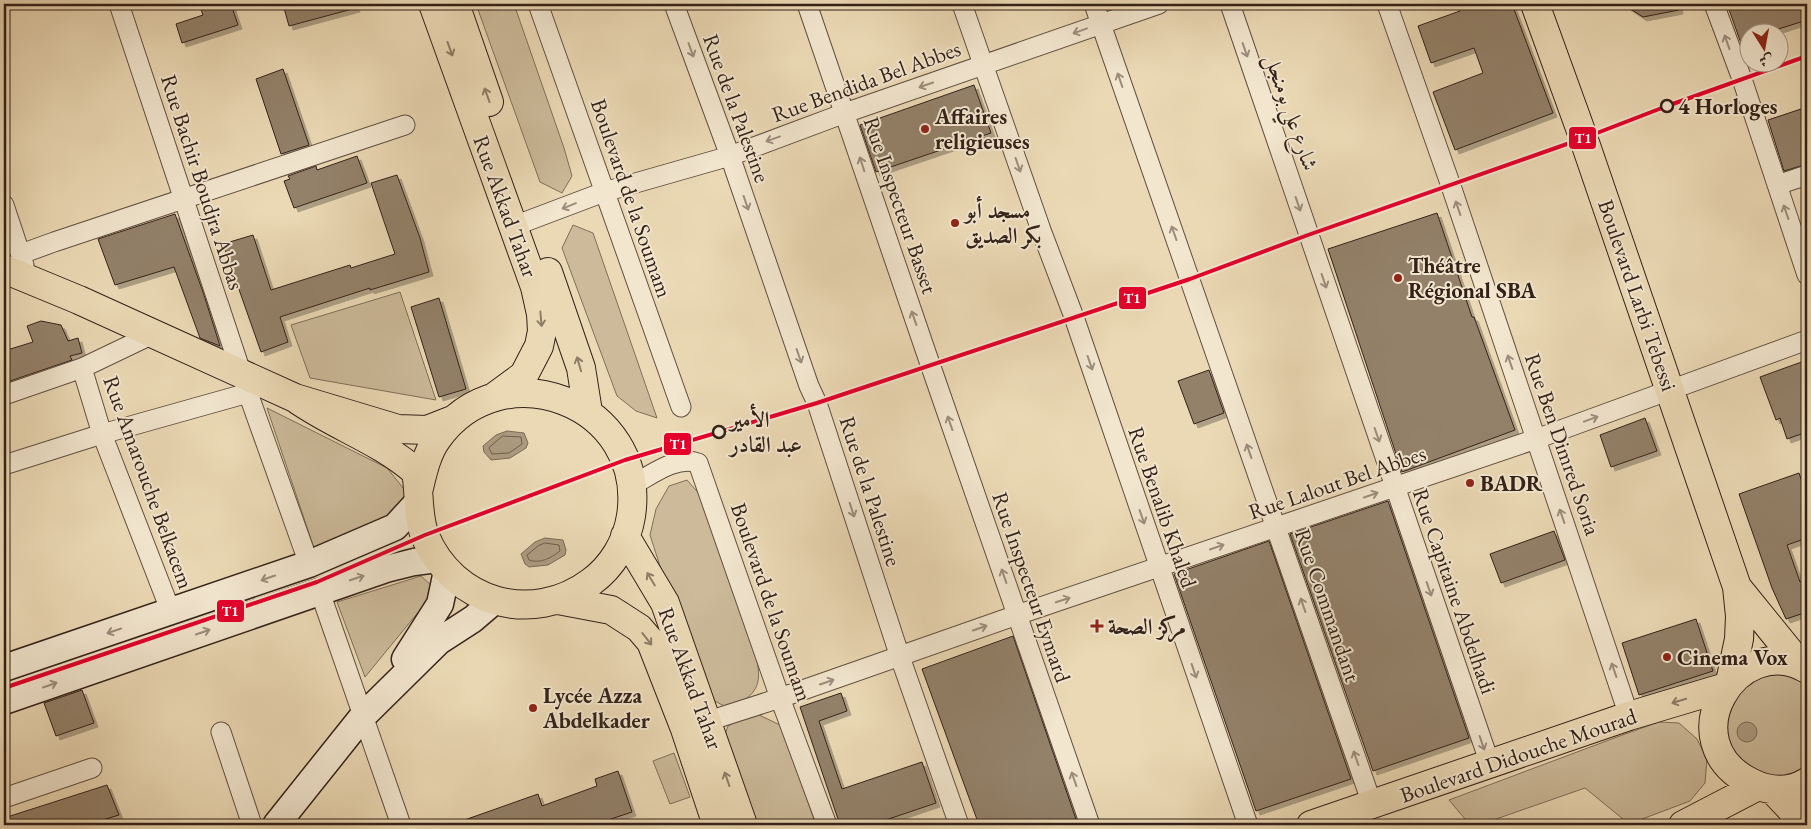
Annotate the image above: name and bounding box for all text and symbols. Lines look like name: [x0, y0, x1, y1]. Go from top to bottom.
north arrow: [1738, 22, 1788, 72]
one-way arrow: [1072, 27, 1088, 36]
street label: Rue de la Palestine: [696, 30, 777, 187]
street label: Rue Bendida Bel Abbes: [768, 34, 965, 129]
one-way arrow: [1722, 35, 1731, 51]
one-way arrow: [446, 41, 455, 57]
one-way arrow: [687, 41, 696, 57]
one-way arrow: [1241, 42, 1251, 58]
street label: شارع علي بومنجل: [1251, 50, 1325, 177]
text: ش: [1758, 51, 1775, 71]
street label: Rue Bachir Boudjra Abbas: [154, 71, 251, 294]
one-way arrow: [1115, 72, 1124, 88]
one-way arrow: [919, 80, 935, 90]
one-way arrow: [481, 87, 491, 103]
place label: 4 Horloges: [1678, 92, 1778, 121]
street label: Boulevard de la Soumam: [584, 95, 679, 301]
marker: 4 Horloges: [1660, 99, 1674, 113]
place label: Affaires religieuses: [934, 102, 1030, 156]
street label: Rue Inspecteur Basset: [857, 113, 944, 298]
marker: Affaires religieuses: [919, 123, 931, 135]
line badge: T1: [1568, 126, 1597, 150]
text: T1: [1574, 129, 1592, 147]
street label: Rue Akkad Tahar: [466, 131, 545, 282]
one-way arrow: [766, 135, 782, 144]
one-way arrow: [856, 157, 866, 173]
one-way arrow: [1014, 157, 1023, 173]
one-way arrow: [742, 194, 751, 210]
place label: مسجد أبو بكر الصديق: [963, 195, 1041, 250]
one-way arrow: [1294, 195, 1303, 211]
street label: Boulevard Larbi Tebessi: [1591, 195, 1684, 395]
one-way arrow: [562, 201, 577, 211]
one-way arrow: [1453, 201, 1462, 216]
one-way arrow: [1781, 205, 1790, 221]
marker: مسجد أبو بكر الصديق: [949, 217, 961, 229]
one-way arrow: [1169, 226, 1178, 241]
place label: Théâtre Régional SBA: [1408, 251, 1536, 305]
marker: Théâtre Régional SBA: [1392, 272, 1404, 284]
one-way arrow: [1320, 273, 1329, 289]
line badge: T1: [1118, 286, 1147, 310]
text: T1: [1123, 289, 1141, 307]
one-way arrow: [537, 311, 546, 327]
one-way arrow: [909, 311, 918, 327]
one-way arrow: [795, 348, 804, 363]
street label: Rue Ben Dimred Soria: [1518, 349, 1607, 539]
one-way arrow: [1085, 355, 1095, 371]
one-way arrow: [1505, 355, 1514, 370]
one-way arrow: [574, 357, 583, 373]
street label: Rue Amarouche Belkacem: [97, 372, 201, 593]
place label: الأمير عبد القادر: [727, 403, 802, 459]
street label: Rue de la Palestine: [833, 412, 909, 570]
one-way arrow: [1583, 414, 1598, 423]
one-way arrow: [945, 416, 954, 431]
street label: Rue Benalib Khaled: [1121, 423, 1204, 592]
marker: الأمير عبد القادر: [712, 425, 726, 439]
one-way arrow: [1373, 427, 1382, 442]
line badge: T1: [663, 432, 692, 456]
text: T1: [669, 435, 687, 453]
street label: Rue Lalout Bel Abbes: [1245, 439, 1430, 526]
one-way arrow: [1244, 444, 1254, 460]
place label: BADR: [1480, 469, 1543, 498]
marker: BADR: [1464, 477, 1476, 489]
street label: Rue Capitaine Abdelhadi: [1406, 485, 1503, 698]
street label: Rue Inspecteur Eymard: [985, 488, 1078, 687]
one-way arrow: [1363, 490, 1378, 499]
street label: Boulevard de la Soumam: [724, 499, 819, 705]
one-way arrow: [847, 501, 857, 517]
one-way arrow: [1137, 509, 1147, 525]
one-way arrow: [1557, 509, 1566, 524]
street label: Rue Commandant: [1288, 525, 1367, 686]
one-way arrow: [1209, 542, 1225, 552]
one-way arrow: [998, 568, 1008, 584]
one-way arrow: [645, 572, 655, 586]
one-way arrow: [348, 573, 364, 583]
one-way arrow: [261, 574, 276, 583]
one-way arrow: [1425, 581, 1435, 597]
one-way arrow: [1055, 595, 1071, 604]
one-way arrow: [1297, 597, 1307, 613]
line badge: T1: [216, 599, 245, 623]
text: T1: [221, 602, 239, 620]
street label: Rue Akkad Tahar: [651, 603, 730, 754]
place label: مركز الصحة: [1108, 612, 1186, 643]
marker: مركز الصحة: [1090, 619, 1104, 633]
one-way arrow: [972, 623, 988, 633]
one-way arrow: [107, 627, 123, 636]
one-way arrow: [195, 627, 211, 636]
one-way arrow: [642, 632, 653, 645]
place label: Cinema Vox: [1677, 643, 1788, 672]
marker: Cinema Vox: [1661, 651, 1673, 663]
one-way arrow: [1190, 663, 1199, 678]
one-way arrow: [1609, 663, 1618, 678]
one-way arrow: [818, 677, 834, 686]
one-way arrow: [42, 680, 57, 689]
place label: Lycée Azza Abdelkader: [542, 681, 651, 735]
one-way arrow: [1672, 696, 1688, 706]
street label: Boulevard Didouche Mourad: [1396, 701, 1641, 810]
marker: Lycée Azza Abdelkader: [527, 702, 539, 714]
one-way arrow: [1478, 734, 1487, 750]
one-way arrow: [1351, 751, 1360, 767]
one-way arrow: [1069, 771, 1079, 787]
one-way arrow: [722, 772, 731, 787]

